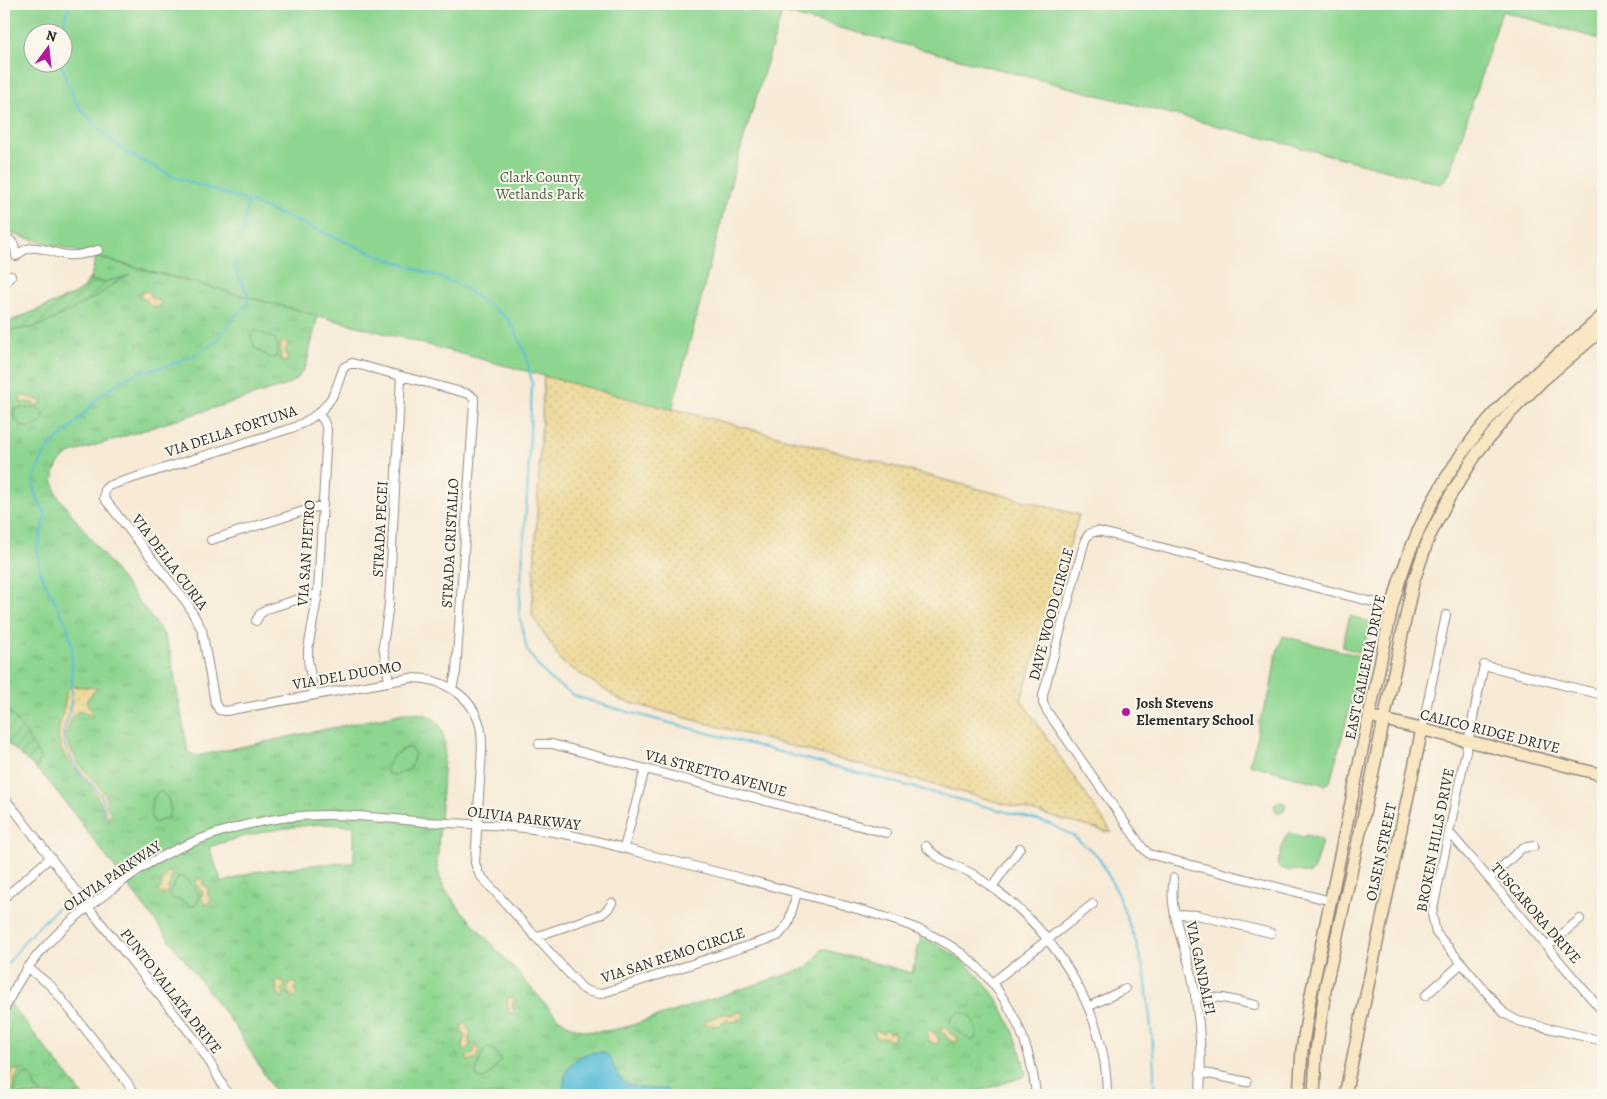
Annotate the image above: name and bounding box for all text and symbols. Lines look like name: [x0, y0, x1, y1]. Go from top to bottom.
north arrow: [22, 22, 72, 72]
text: N: [44, 25, 59, 46]
park label: Clark County Wetlands Park: [495, 167, 585, 204]
street label: VIA DELLA FORTUNA: [162, 400, 300, 462]
street label: STRADA CRISTALLO: [437, 478, 463, 608]
street label: STRADA PECEI: [367, 480, 393, 578]
street label: VIA SAN PIETRO: [292, 499, 320, 608]
street label: VIA DELLA CURIA: [127, 509, 213, 614]
street label: DAVE WOOD CIRCLE: [1024, 545, 1078, 683]
street label: EAST GALLERIA DRIVE: [1340, 592, 1390, 742]
street label: VIA DEL DUOMO: [290, 656, 403, 695]
place label: Josh Stevens Elementary School: [1136, 693, 1254, 730]
street label: CALICO RIDGE DRIVE: [1418, 704, 1562, 758]
marker: Josh Stevens Elementary School: [1120, 706, 1132, 718]
street label: VIA STRETTO AVENUE: [642, 744, 789, 802]
street label: BROKEN HILLS DRIVE: [1411, 766, 1459, 914]
street label: OLSEN STREET: [1361, 800, 1401, 903]
street label: OLIVIA PARKWAY: [466, 801, 583, 835]
street label: OLIVIA PARKWAY: [59, 835, 166, 916]
street label: TUSCARORA DRIVE: [1486, 858, 1586, 968]
street label: VIA GANDALFI: [1181, 918, 1221, 1017]
street label: VIA SAN REMO CIRCLE: [598, 922, 747, 988]
street label: PUNTO VALLATA DRIVE: [116, 924, 226, 1058]

